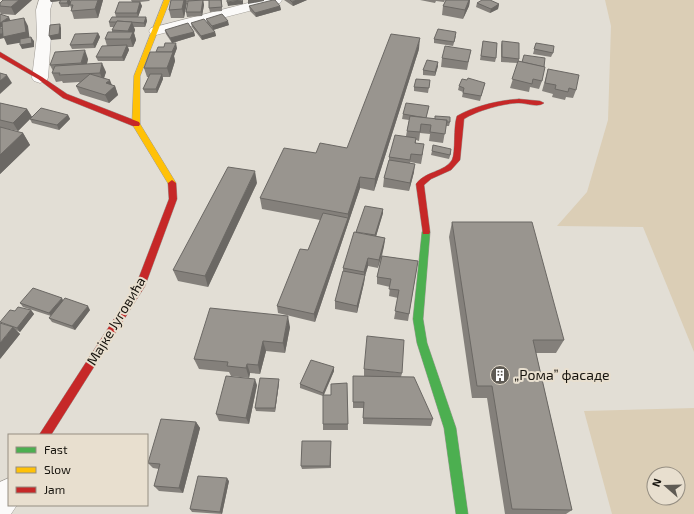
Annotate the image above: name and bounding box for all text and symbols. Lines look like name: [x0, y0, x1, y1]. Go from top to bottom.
street label: Мајке Југовића: [83, 273, 149, 368]
building icon: „Рома” фасаде: [489, 364, 511, 386]
place label: „Рома” фасаде: [514, 366, 610, 383]
legend: [8, 434, 148, 506]
text: Fast: [44, 442, 68, 456]
text: Slow: [44, 462, 71, 476]
north arrow: [646, 466, 686, 506]
text: N: [649, 476, 664, 488]
text: Jam: [44, 482, 65, 496]

